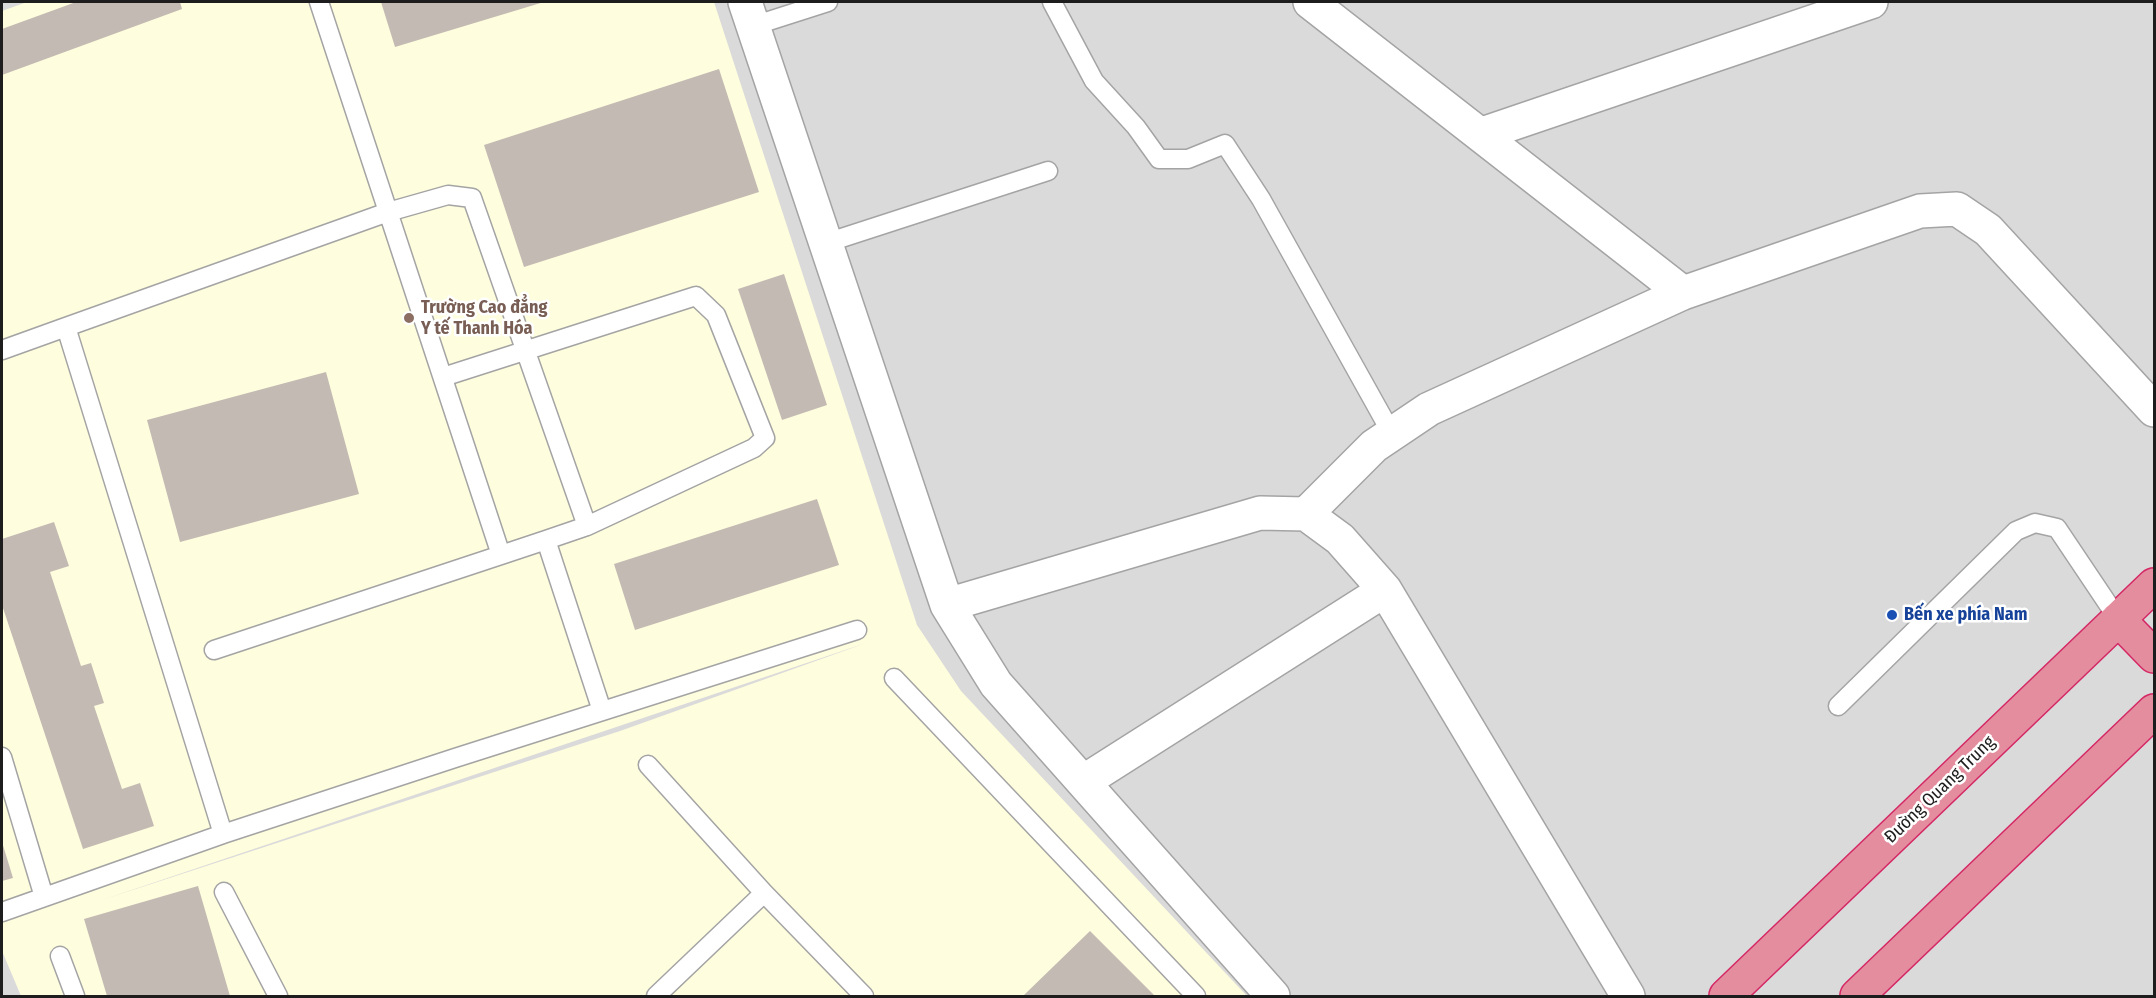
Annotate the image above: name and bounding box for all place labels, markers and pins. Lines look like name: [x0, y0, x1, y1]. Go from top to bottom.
place label: Trường Cao đẳng Y tế Thanh Hóa: [421, 297, 547, 340]
marker: Trường Cao đẳng Y tế Thanh Hóa: [402, 311, 416, 325]
place label: Bến xe phía Nam: [1904, 604, 2027, 626]
marker: Bến xe phía Nam: [1885, 608, 1899, 622]

